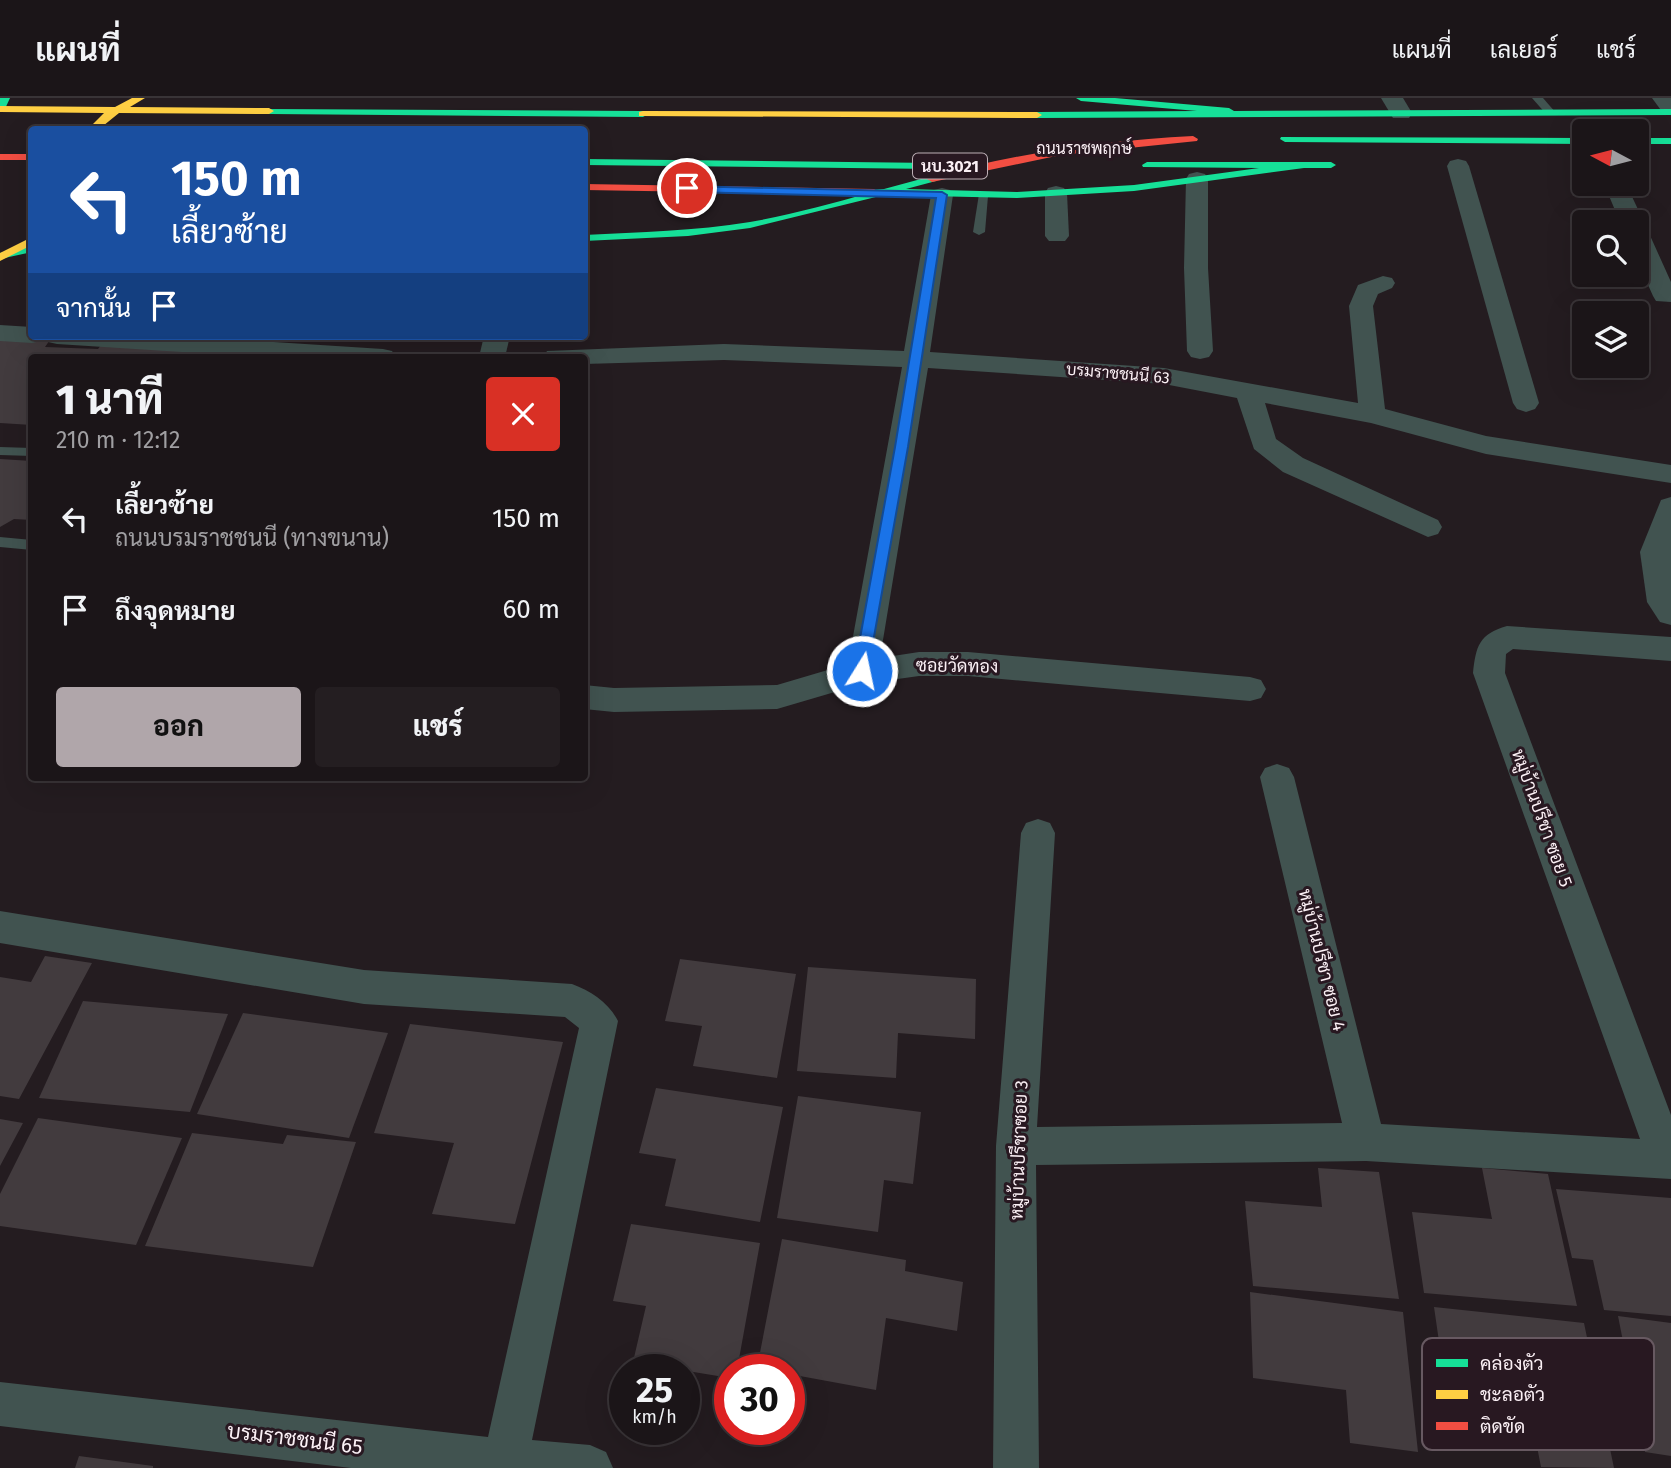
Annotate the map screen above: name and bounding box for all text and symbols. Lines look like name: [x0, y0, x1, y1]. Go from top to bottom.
text: แผนที่: [35, 30, 121, 70]
text: แผนที่: [1392, 36, 1452, 64]
text: เลเยอร์: [1490, 36, 1558, 64]
text: แชร์: [1596, 36, 1636, 64]
north arrow: [1572, 119, 1648, 196]
map controls: [1572, 119, 1649, 378]
street label: ถนนราชพฤกษ์: [1036, 136, 1132, 158]
text: 150 m: [171, 149, 302, 208]
road number: นบ.3021: [913, 153, 987, 178]
icon: left: [56, 154, 147, 245]
pin: [657, 158, 717, 218]
icon: arrive: [668, 169, 706, 207]
button: search: [1572, 210, 1649, 287]
text: เลี้ยวซ้าย: [171, 213, 288, 251]
icon: arrive: [145, 287, 183, 325]
text: จากนั้น: [56, 293, 131, 324]
button: layers: [1572, 301, 1649, 378]
street label: บรมราชชนนี 63: [1065, 358, 1171, 387]
text: 1 นาที: [56, 375, 163, 425]
button: close: [486, 377, 560, 451]
text: 210 m · 12:12: [56, 426, 180, 454]
text: เลี้ยวซ้าย: [115, 490, 214, 521]
icon: left: [56, 500, 94, 538]
text: 150 m: [492, 503, 560, 534]
text: ถนนบรมราชชนนี (ทางขนาน): [115, 524, 389, 552]
icon: arrive: [56, 591, 94, 629]
text: 60 m: [502, 594, 560, 625]
text: ถึงจุดหมาย: [115, 596, 236, 627]
position arrow: [825, 634, 899, 708]
street label: ซอยวัดทอง: [916, 654, 998, 678]
button: ออก: [56, 687, 301, 767]
button: แชร์: [315, 687, 560, 767]
street label: หมู่บ้านปรีชา ซอย 5: [1505, 745, 1579, 891]
street label: หมู่บ้านปรีชา ซอย 4: [1292, 886, 1352, 1034]
street label: หมู่บ้านปรีชาซอย 3: [1004, 1080, 1034, 1220]
legend: [1422, 1338, 1654, 1450]
text: คล่องตัว: [1480, 1352, 1544, 1375]
speed limit sign: 30: [714, 1354, 805, 1445]
text: 25: [636, 1369, 673, 1411]
text: ชะลอตัว: [1480, 1383, 1545, 1406]
text: km/h: [632, 1406, 677, 1428]
text: ติดขัด: [1480, 1415, 1525, 1438]
street label: บรมราชชนนี 65: [226, 1418, 364, 1460]

